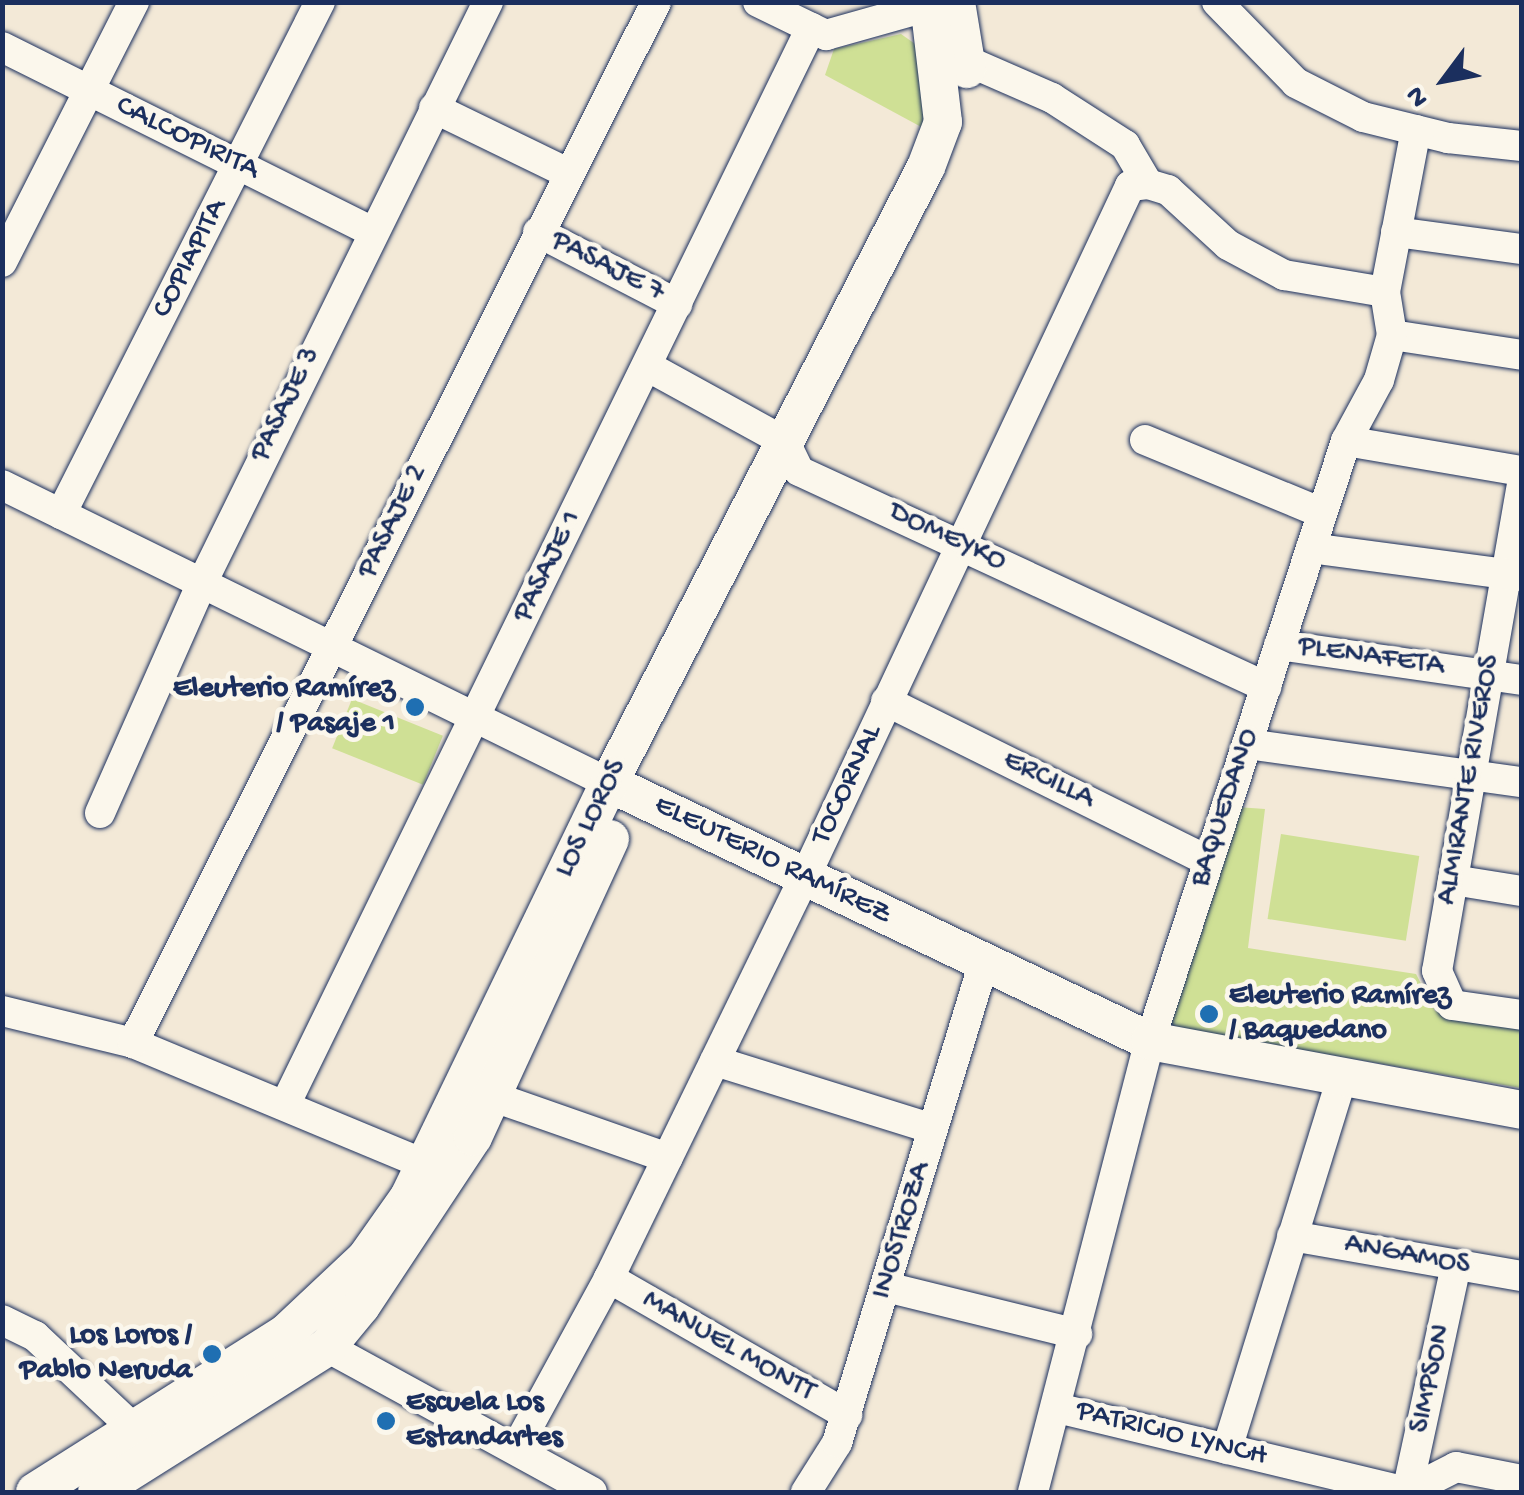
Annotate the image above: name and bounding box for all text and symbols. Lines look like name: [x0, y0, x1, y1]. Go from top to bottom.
north arrow: [1394, 30, 1494, 130]
text: N: [1399, 80, 1437, 113]
street label: CALCOPIRITA: [109, 89, 265, 189]
street label: COPIAPITA: [146, 193, 236, 325]
street label: PASAJE 7: [544, 224, 670, 312]
street label: PASAJE 3: [244, 342, 330, 468]
street label: PASAJE 2: [351, 459, 437, 585]
street label: DOMEYKO: [882, 495, 1012, 581]
street label: PASAJE 1: [507, 505, 591, 629]
street label: PLENAFETA: [1296, 630, 1446, 686]
street label: ALMIRANTE RIVEROS: [1430, 652, 1510, 908]
place label: Eleuterio Ramírez / Pasaje 1: [173, 672, 395, 742]
marker: Eleuterio Ramírez / Pasaje 1: [404, 696, 426, 718]
street label: TOCORNAL: [805, 719, 891, 851]
street label: BAQUEDANO: [1184, 724, 1268, 892]
street label: ERCILLA: [996, 743, 1100, 819]
street label: LOS LOROS: [548, 754, 636, 884]
street label: ELEUTERIO RAMÍREZ: [648, 788, 896, 934]
place label: Eleuterio Ramírez / Baquedano: [1229, 979, 1451, 1050]
marker: Eleuterio Ramírez / Baquedano: [1198, 1003, 1220, 1025]
street label: INOSTROZA: [865, 1158, 941, 1304]
street label: ANGAMOS: [1341, 1227, 1473, 1285]
street label: MANUEL MONTT: [635, 1283, 821, 1411]
place label: Los Loros / Pablo Neruda: [20, 1319, 192, 1390]
street label: SIMPSON: [1403, 1321, 1461, 1437]
marker: Los Loros / Pablo Neruda: [201, 1343, 223, 1365]
place label: Escuela Los Estandartes: [406, 1386, 563, 1456]
street label: PATRICIO LYNCH: [1072, 1394, 1270, 1476]
marker: Escuela Los Estandartes: [375, 1410, 397, 1432]

